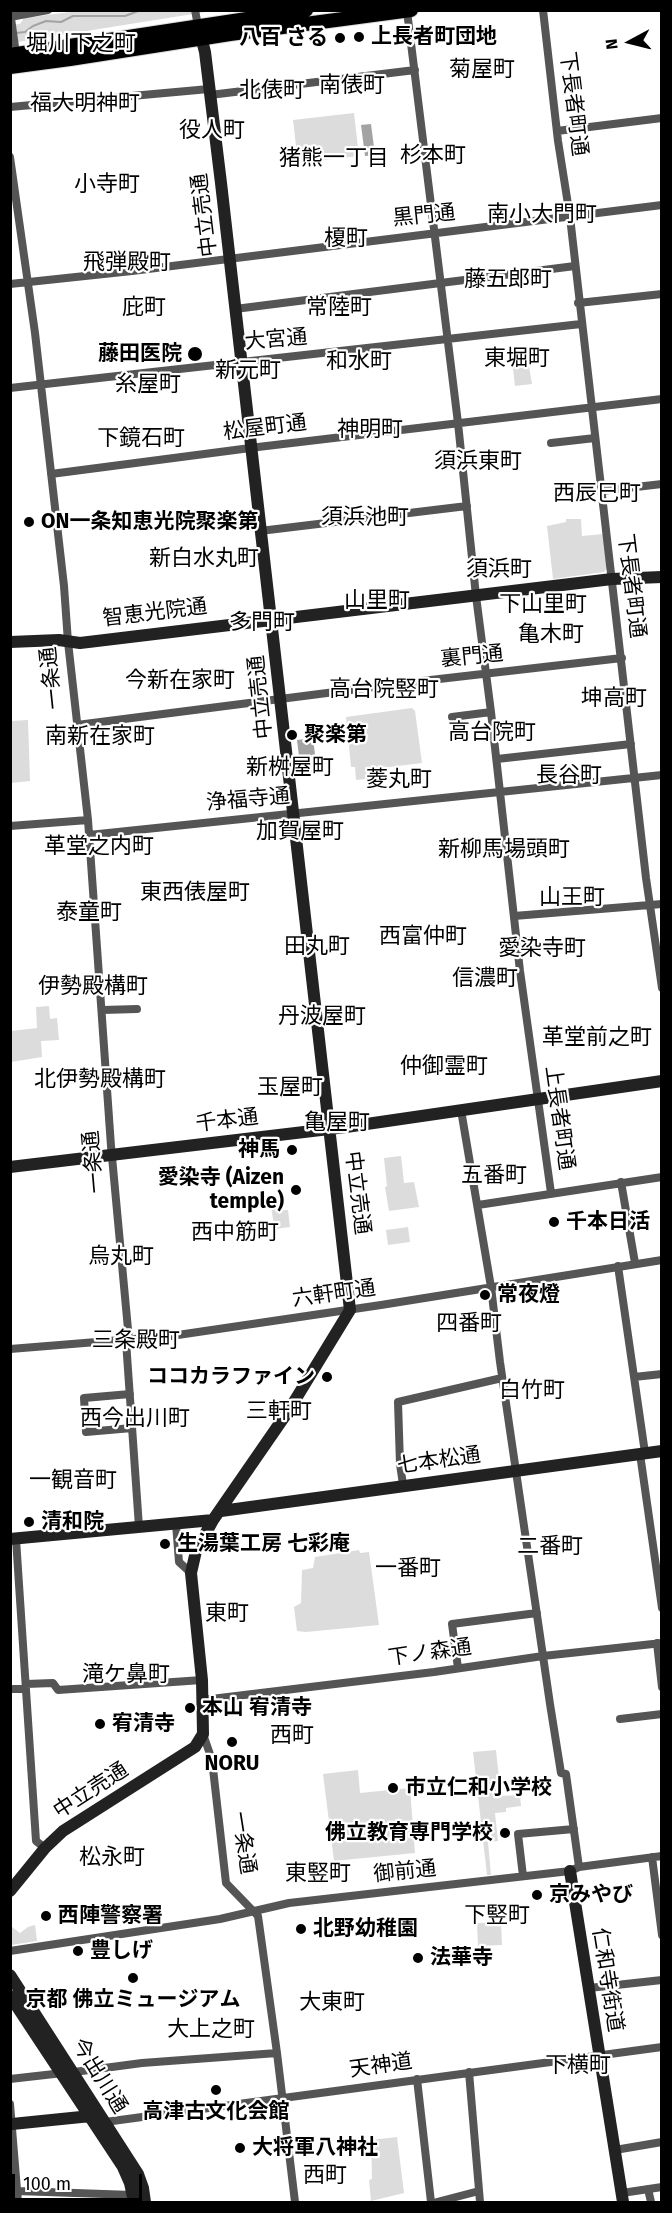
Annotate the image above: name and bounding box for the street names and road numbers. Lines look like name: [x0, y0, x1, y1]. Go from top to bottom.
street label: 下長者町通: [554, 50, 592, 158]
street label: 中立売通: [187, 172, 223, 258]
street label: 黒門通: [391, 200, 457, 232]
street label: 大宮通: [244, 325, 308, 355]
street label: 松屋町通: [222, 410, 308, 446]
street label: 下長者町通: [612, 532, 650, 640]
street label: 智恵光院通: [101, 594, 209, 632]
street label: 裏門通: [439, 641, 505, 673]
street label: 一条通: [36, 645, 68, 711]
street label: 中立売通: [244, 654, 278, 740]
street label: 浄福寺通: [205, 784, 291, 816]
street label: 上長者町通: [539, 1064, 579, 1172]
street label: 千本通: [194, 1105, 260, 1137]
street label: 一条通: [79, 1130, 109, 1194]
street label: 中立売通: [339, 1150, 375, 1236]
street label: 六軒町通: [291, 1276, 377, 1312]
street label: 七本松通: [396, 1443, 482, 1479]
street label: 下ノ森通: [387, 1635, 473, 1671]
street label: 中立売通: [49, 1758, 133, 1824]
street label: 一条通: [226, 1810, 260, 1876]
street label: 御前通: [372, 1856, 438, 1888]
street label: 仁和寺街道: [586, 1926, 628, 2034]
street label: 今出川通: [66, 2034, 132, 2118]
street label: 天神道: [348, 2049, 414, 2083]

